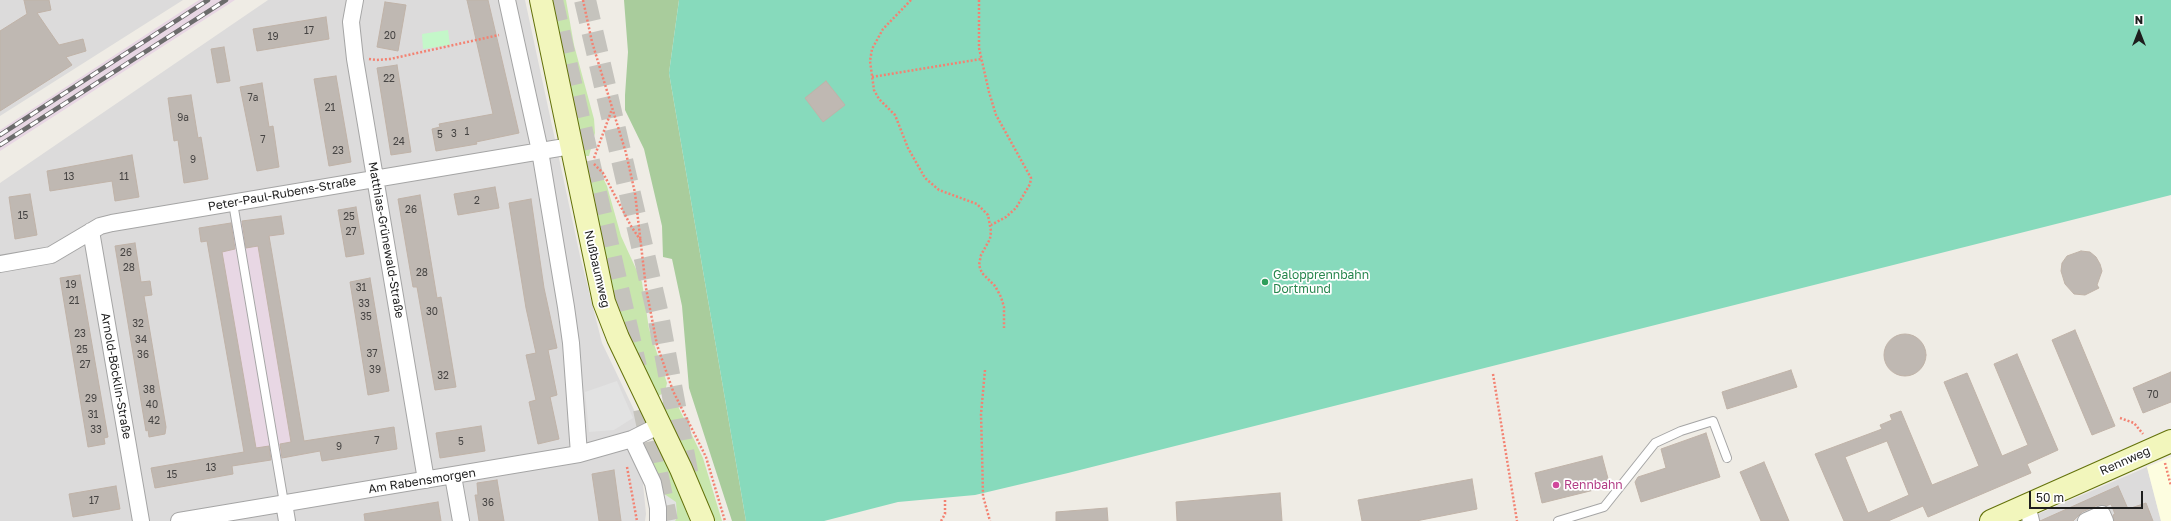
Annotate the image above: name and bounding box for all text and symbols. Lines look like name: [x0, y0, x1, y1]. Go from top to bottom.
north arrow: [2119, 12, 2159, 52]
text: N: [2135, 13, 2143, 26]
house number: 17: [304, 25, 314, 37]
house number: 20: [384, 30, 396, 42]
house number: 19: [268, 31, 278, 43]
house number: 22: [383, 73, 395, 85]
house number: 7a: [248, 92, 258, 104]
house number: 21: [325, 102, 335, 114]
house number: 9a: [177, 112, 189, 124]
house number: 1: [465, 126, 469, 138]
house number: 3: [451, 128, 457, 140]
house number: 5: [437, 129, 443, 141]
house number: 7: [260, 134, 266, 146]
house number: 24: [393, 136, 405, 148]
house number: 23: [332, 145, 344, 157]
house number: 9: [190, 154, 196, 166]
street label: Matthias-Grünewald-Straße: [365, 161, 407, 319]
house number: 13: [64, 171, 74, 183]
house number: 11: [119, 171, 129, 183]
street label: Peter-Paul-Rubens-Straße: [207, 174, 357, 214]
house number: 2: [474, 195, 480, 207]
house number: 26: [405, 204, 417, 216]
house number: 15: [18, 210, 28, 222]
house number: 25: [343, 211, 355, 223]
house number: 27: [345, 226, 357, 238]
street label: Nußbaumweg: [581, 229, 613, 309]
house number: 26: [120, 247, 132, 259]
house number: 28: [123, 262, 135, 274]
house number: 28: [416, 267, 428, 279]
place label: Galopprennbahn Dortmund: [1273, 268, 1369, 296]
marker: Galopprennbahn Dortmund: [1260, 277, 1270, 287]
house number: 19: [66, 279, 76, 291]
house number: 31: [356, 282, 366, 294]
house number: 21: [69, 295, 79, 307]
house number: 33: [358, 298, 370, 310]
house number: 30: [426, 306, 438, 318]
house number: 35: [360, 311, 372, 323]
street label: Arnold-Böcklin-Straße: [98, 312, 134, 440]
house number: 32: [132, 318, 144, 330]
house number: 23: [74, 328, 86, 340]
house number: 34: [135, 334, 147, 346]
house number: 25: [76, 344, 88, 356]
house number: 37: [366, 348, 378, 360]
house number: 36: [137, 349, 149, 361]
house number: 27: [79, 359, 91, 371]
house number: 39: [369, 364, 381, 376]
house number: 32: [437, 370, 449, 382]
house number: 38: [143, 384, 155, 396]
house number: 70: [2147, 389, 2159, 401]
house number: 29: [85, 393, 97, 405]
house number: 40: [146, 399, 158, 411]
house number: 31: [88, 409, 98, 421]
house number: 42: [148, 415, 160, 427]
house number: 33: [90, 424, 102, 436]
house number: 7: [374, 435, 380, 447]
house number: 5: [458, 436, 464, 448]
house number: 9: [336, 441, 342, 453]
street label: Rennweg: [2098, 444, 2152, 478]
house number: 13: [206, 462, 216, 474]
street label: Am Rabensmorgen: [367, 465, 477, 497]
house number: 15: [167, 469, 177, 481]
place label: Rennbahn: [1564, 478, 1623, 492]
marker: Rennbahn: [1551, 480, 1561, 490]
scale bar: [2031, 483, 2145, 509]
text: 50 m: [2036, 490, 2064, 505]
house number: 17: [89, 495, 99, 507]
house number: 36: [482, 497, 494, 509]

